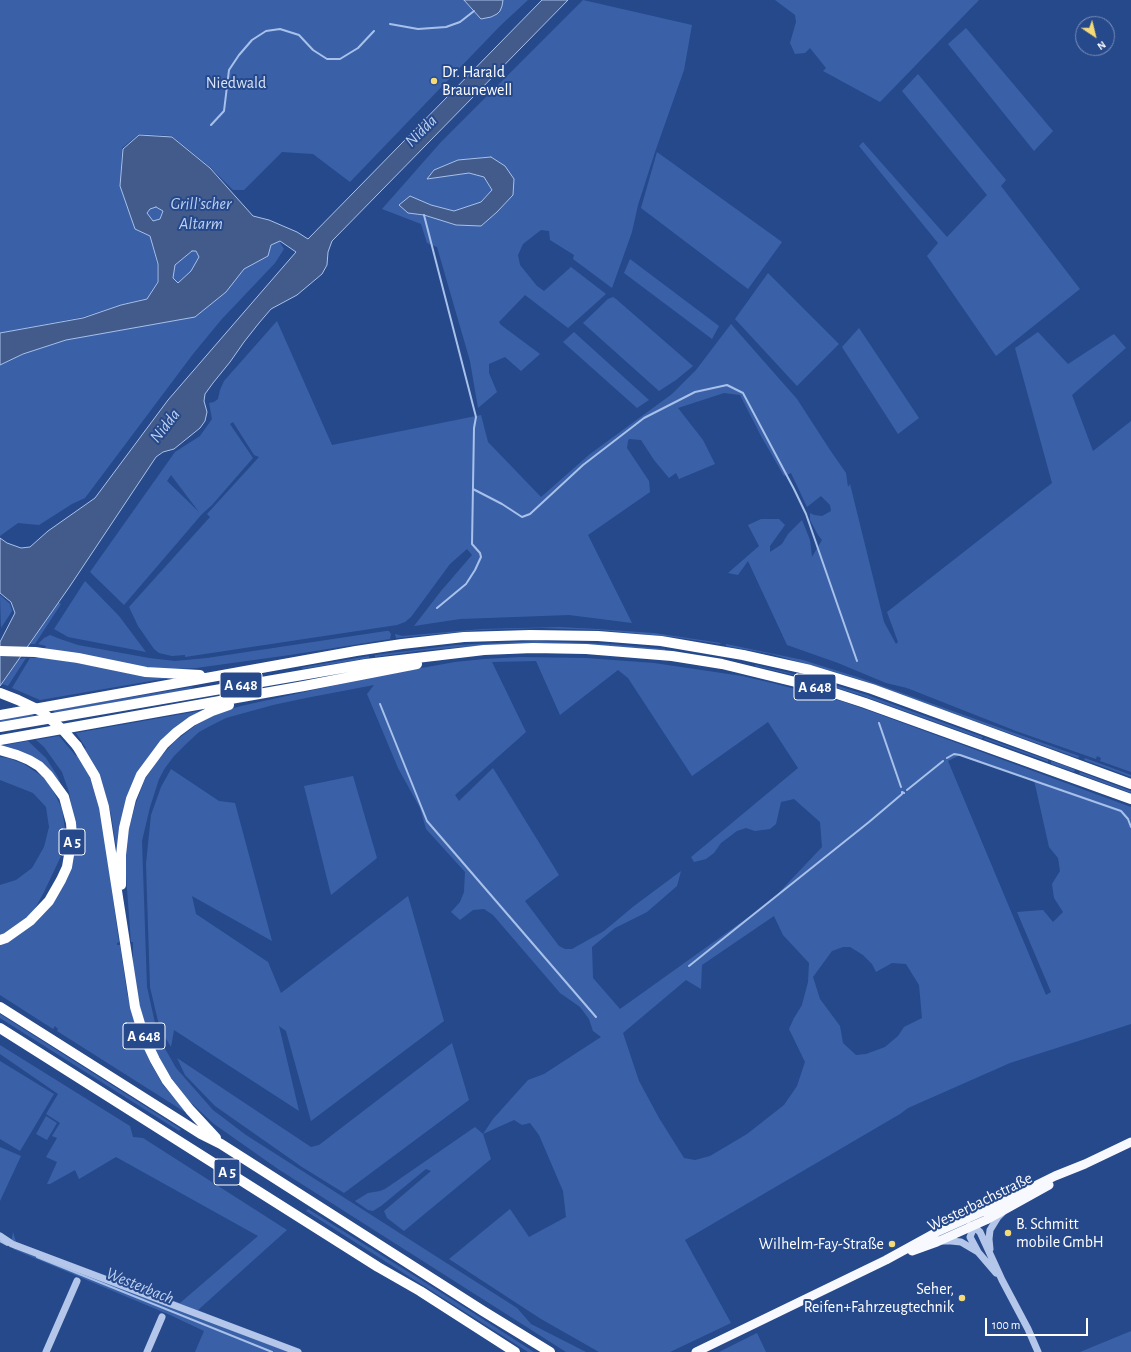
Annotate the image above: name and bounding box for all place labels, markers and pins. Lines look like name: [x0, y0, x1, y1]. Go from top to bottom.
place label: Dr. Harald Braunewell: [442, 62, 512, 100]
marker: Dr. Harald Braunewell: [429, 76, 439, 86]
place label: B. Schmitt mobile GmbH: [1016, 1214, 1104, 1252]
marker: B. Schmitt mobile GmbH: [1003, 1228, 1013, 1238]
place label: Wilhelm-Fay-Straße: [759, 1234, 884, 1254]
marker: Wilhelm-Fay-Straße: [887, 1239, 897, 1249]
place label: Seher, Reifen+Fahrzeugtechnik: [804, 1279, 954, 1317]
marker: Seher, Reifen+Fahrzeugtechnik: [957, 1293, 967, 1303]

